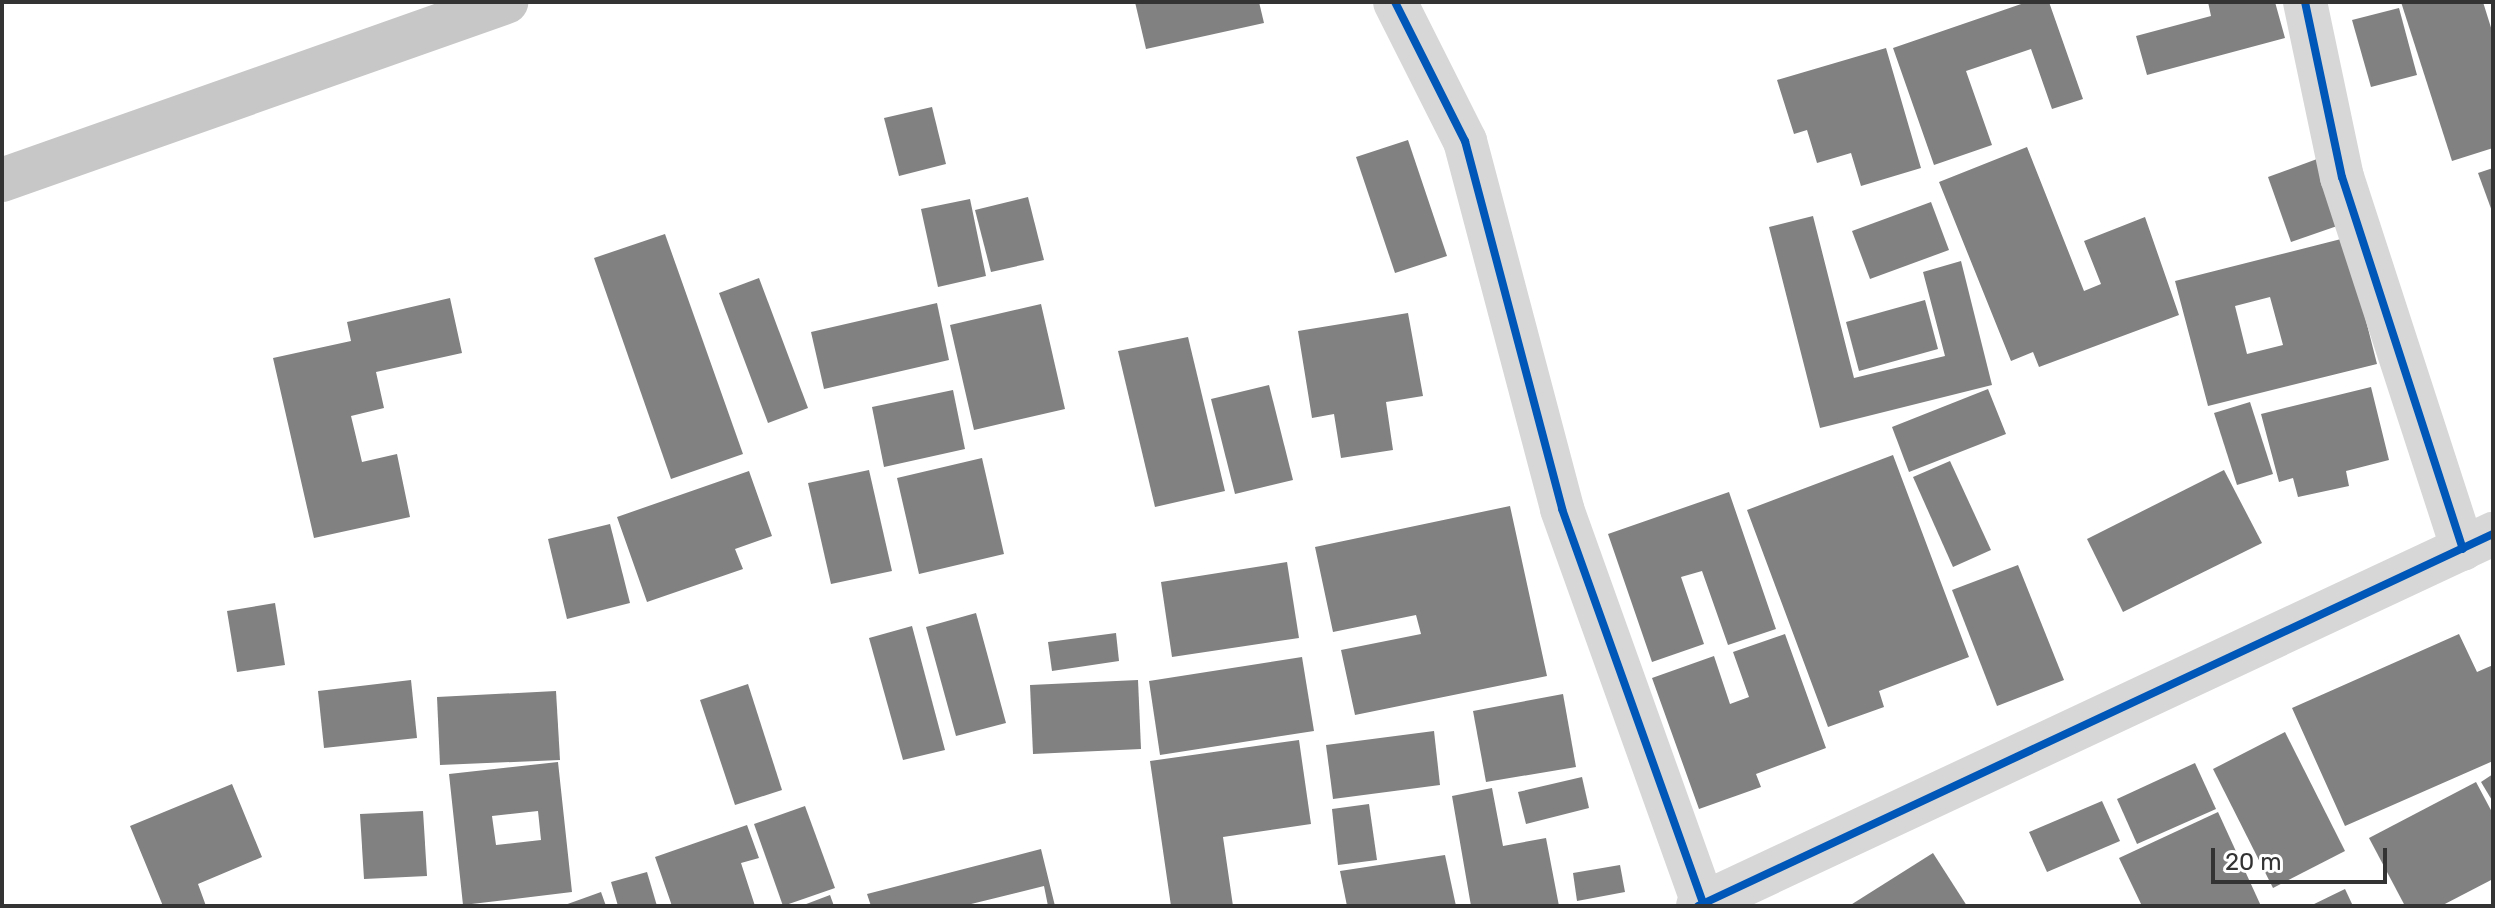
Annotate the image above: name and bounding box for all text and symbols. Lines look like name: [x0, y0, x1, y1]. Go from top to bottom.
scale bar: [2215, 832, 2391, 882]
text: 20 m: [2225, 848, 2282, 876]

